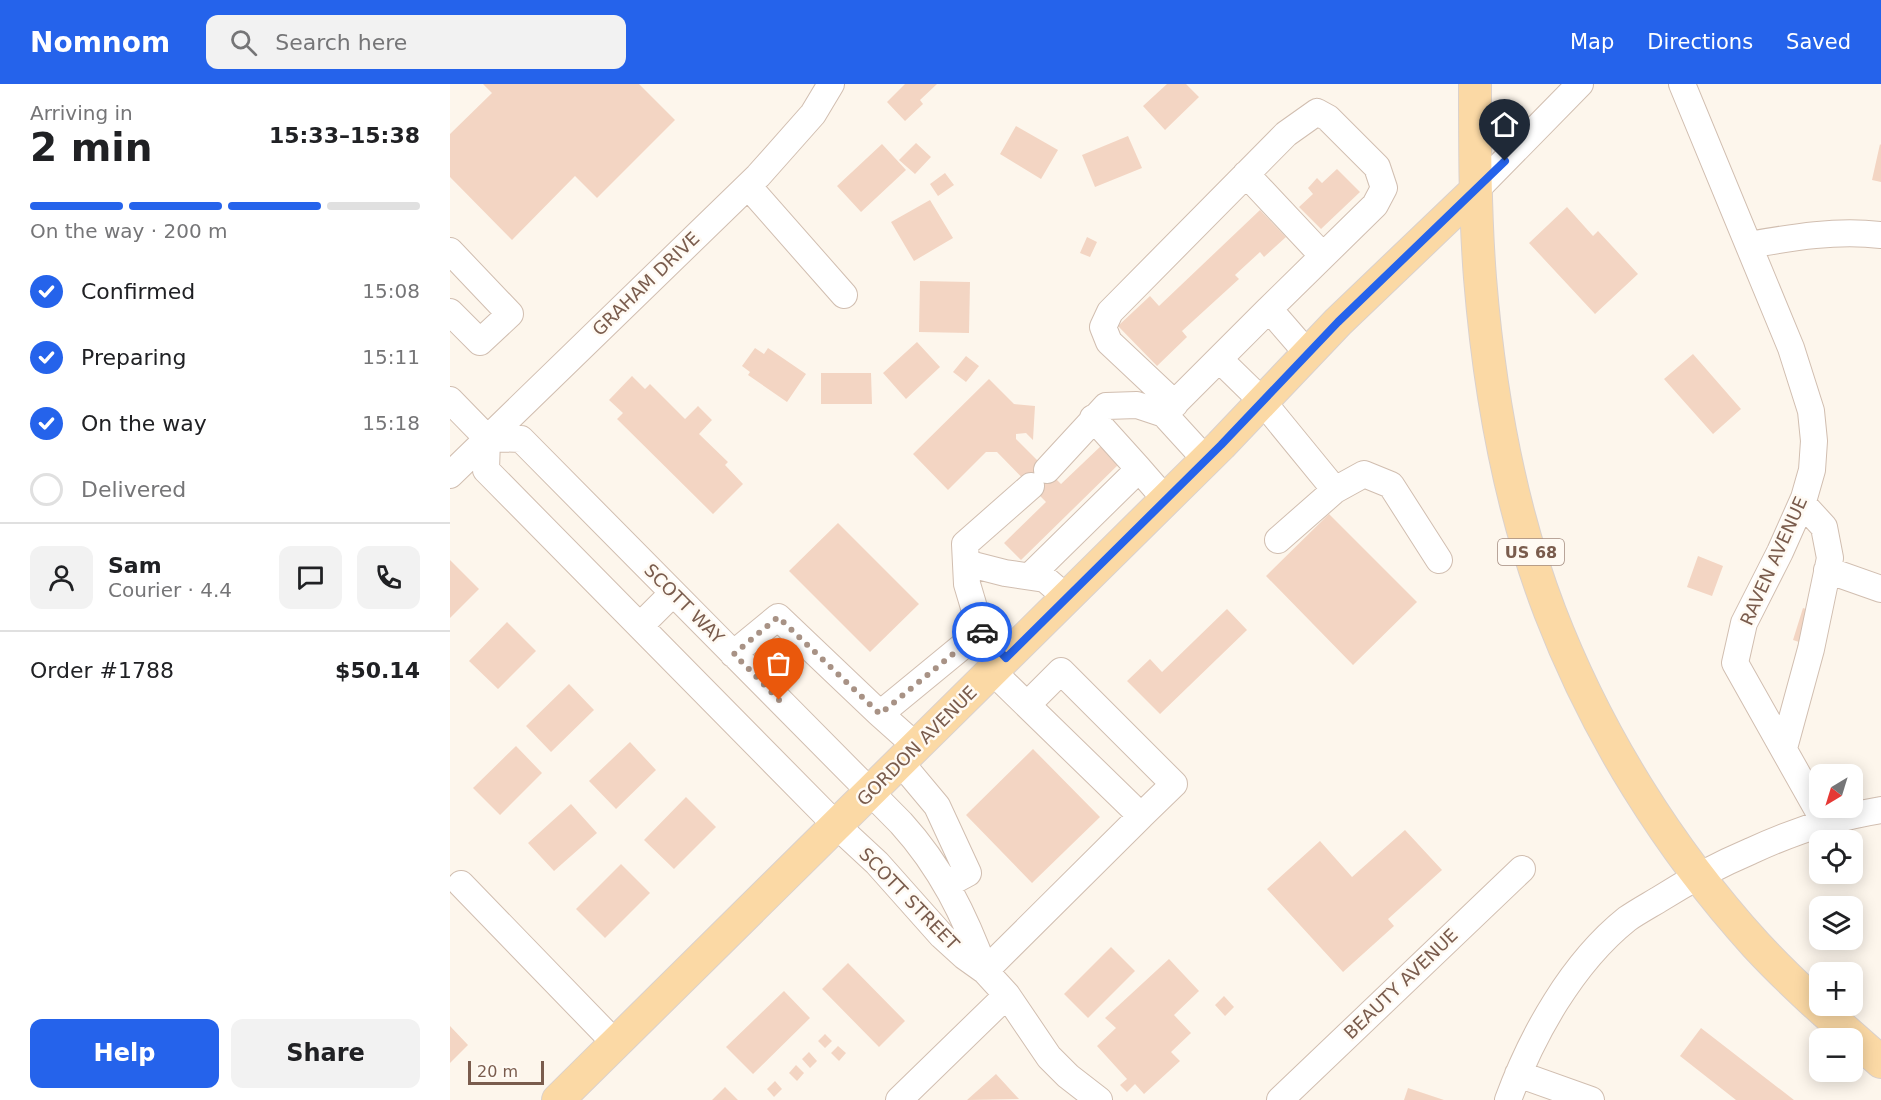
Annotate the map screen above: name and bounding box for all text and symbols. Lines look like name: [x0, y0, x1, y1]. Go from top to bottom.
search box: [206, 15, 626, 69]
text: Nomnom: [30, 26, 170, 59]
icon: search: [227, 26, 260, 59]
text: Search here: [275, 30, 407, 55]
text: Map: [1570, 30, 1614, 54]
text: Directions: [1647, 30, 1753, 54]
text: Saved: [1786, 30, 1851, 54]
pin: [1479, 99, 1530, 161]
text: Arriving in: [30, 101, 133, 125]
icon: home: [1488, 108, 1521, 141]
text: 15:33–15:38: [269, 123, 420, 148]
text: 2 min: [30, 125, 152, 170]
text: On the way · 200 m: [30, 219, 228, 243]
street label: GRAHAM DRIVE: [588, 227, 703, 340]
icon: check: [30, 275, 63, 308]
text: Confirmed: [81, 279, 195, 304]
text: 15:08: [362, 279, 420, 303]
icon: check: [30, 341, 63, 374]
text: Preparing: [81, 345, 187, 370]
text: 15:11: [362, 345, 420, 369]
icon: check: [30, 407, 63, 440]
text: On the way: [81, 411, 207, 436]
text: 15:18: [362, 411, 420, 435]
text: Delivered: [81, 477, 186, 502]
street label: RAVEN AVENUE: [1736, 493, 1811, 628]
road number: US 68: [1498, 539, 1564, 565]
button: person: [30, 546, 93, 609]
button: chat: [279, 546, 342, 609]
button: phone: [357, 546, 420, 609]
text: Sam: [108, 553, 162, 578]
street label: SCOTT WAY: [640, 559, 729, 649]
text: Courier · 4.4: [108, 578, 232, 602]
courier: [952, 602, 1012, 662]
icon: car: [966, 616, 999, 649]
pin: [753, 638, 804, 700]
icon: bag: [762, 647, 795, 680]
text: Order #1788: [30, 658, 174, 683]
text: $50.14: [335, 658, 420, 683]
street label: GORDON AVENUE: [852, 681, 981, 810]
north arrow: [1809, 764, 1863, 818]
map controls: [1809, 764, 1863, 1082]
button: locate: [1809, 830, 1863, 884]
street label: SCOTT STREET: [855, 843, 964, 955]
button: layers: [1809, 896, 1863, 950]
street label: BEAUTY AVENUE: [1339, 924, 1462, 1043]
button: +: [1809, 962, 1863, 1016]
button: Help: [30, 1019, 219, 1088]
button: Share: [231, 1019, 420, 1088]
button: −: [1809, 1028, 1863, 1082]
scale bar: [468, 1058, 544, 1086]
text: 20 m: [477, 1062, 518, 1081]

